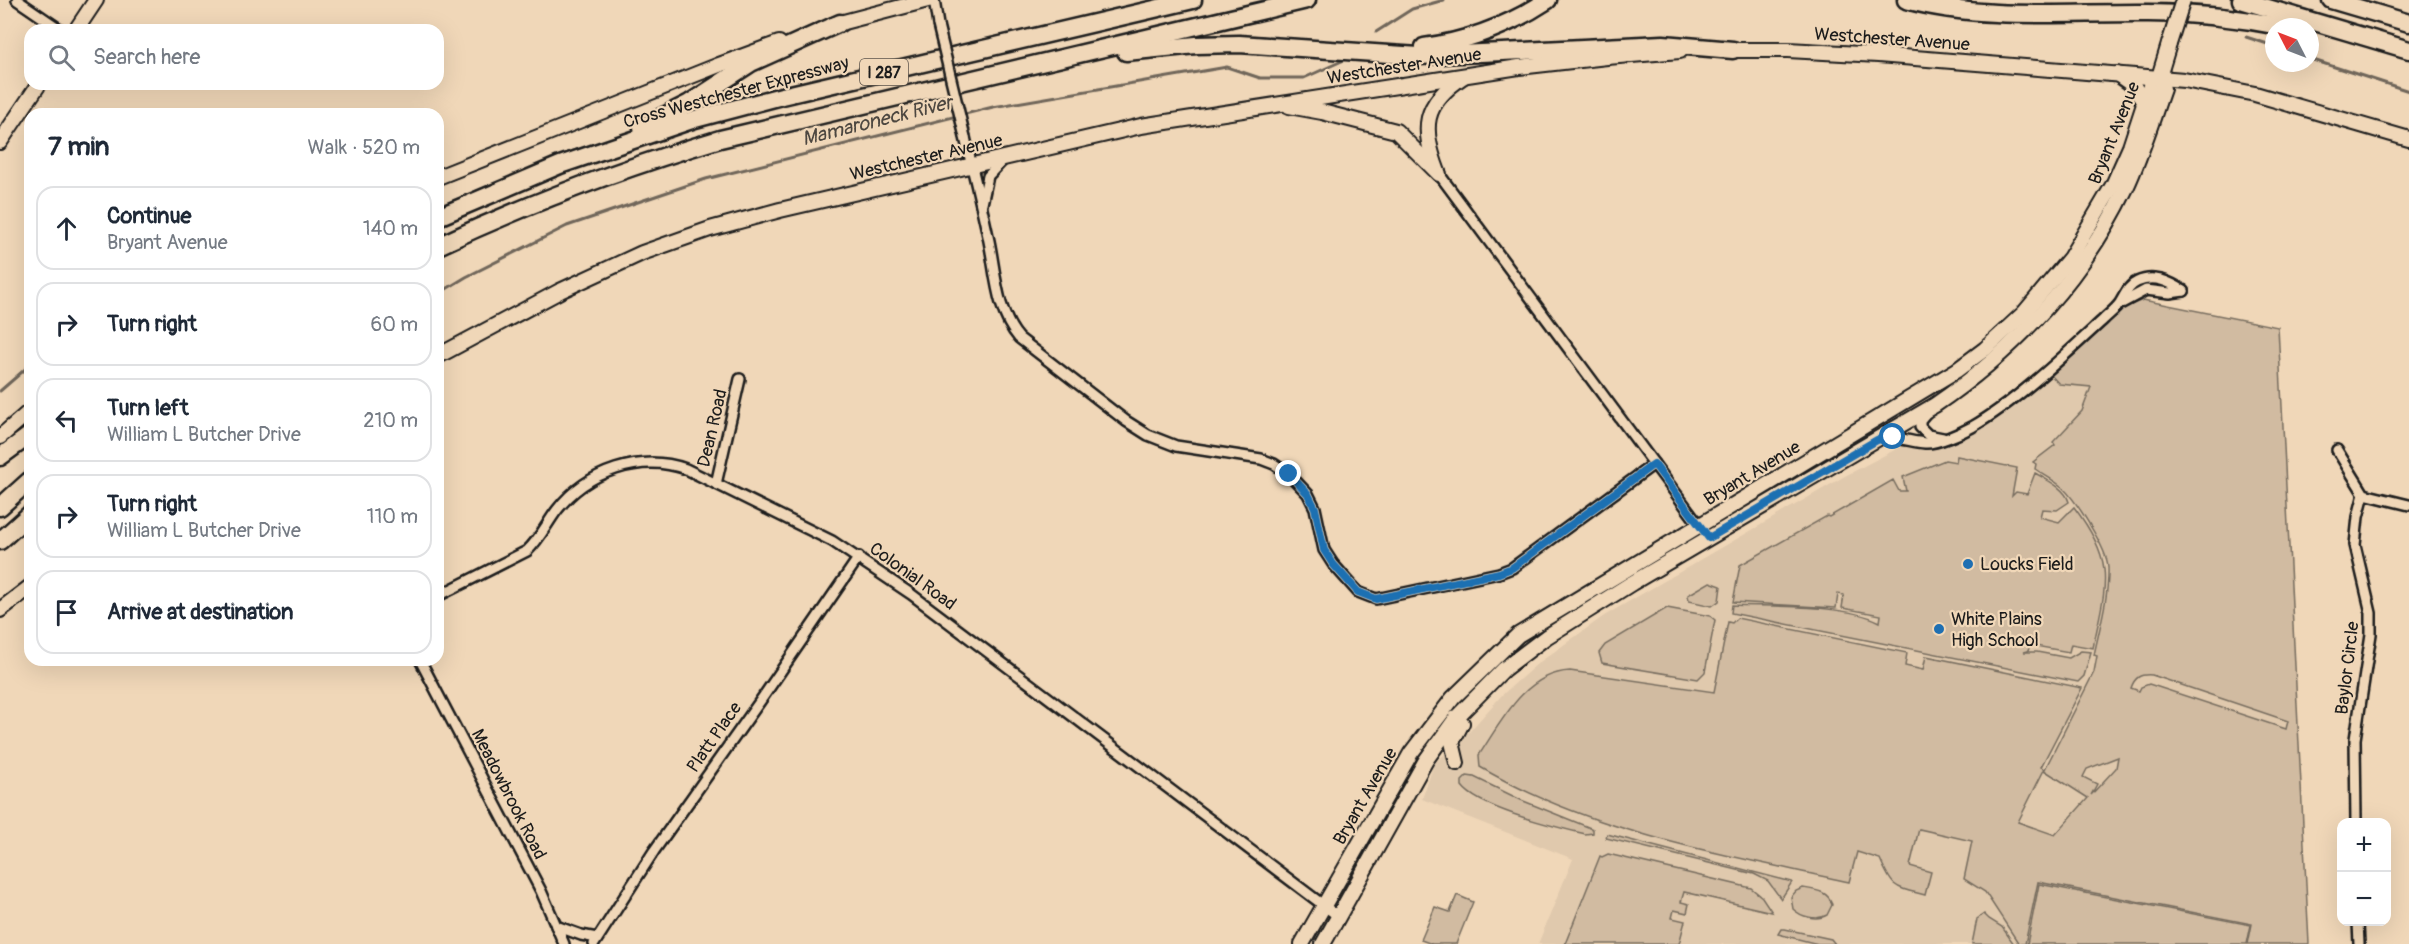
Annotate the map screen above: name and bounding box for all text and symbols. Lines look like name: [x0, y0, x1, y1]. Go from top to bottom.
north arrow: [2265, 18, 2319, 72]
street label: Westchester Avenue: [1813, 23, 1971, 56]
search box: [24, 24, 444, 90]
icon: search: [45, 41, 78, 74]
text: Search here: [93, 43, 200, 71]
street label: Westchester Avenue: [1325, 43, 1483, 90]
street label: Cross Westchester Expressway: [621, 51, 852, 134]
road number: I 287: [860, 59, 908, 85]
street label: Bryant Avenue: [2083, 78, 2146, 188]
water label: Mamaroneck River: [799, 89, 958, 151]
street label: Westchester Avenue: [848, 129, 1005, 186]
text: 7 min: [48, 131, 110, 163]
text: Walk · 520 m: [308, 135, 420, 160]
text: Continue: [107, 202, 191, 230]
icon: ahead: [50, 212, 83, 245]
text: 140 m: [363, 216, 418, 241]
text: Bryant Avenue: [107, 230, 228, 255]
icon: right: [50, 308, 83, 341]
text: Turn right: [107, 310, 197, 338]
text: 60 m: [371, 312, 418, 337]
street label: Dean Road: [692, 387, 733, 469]
text: Turn left: [107, 394, 189, 422]
icon: left: [50, 404, 83, 437]
text: 210 m: [363, 408, 418, 433]
text: William L Butcher Drive: [107, 422, 301, 447]
route start: [1879, 423, 1905, 449]
street label: Bryant Avenue: [1700, 436, 1805, 511]
route end: [1275, 460, 1301, 486]
text: Turn right: [107, 490, 197, 518]
icon: right: [50, 500, 83, 533]
text: 110 m: [367, 504, 418, 529]
text: William L Butcher Drive: [107, 518, 301, 543]
street label: Colonial Road: [865, 537, 961, 616]
place label: Loucks Field: [1980, 553, 2074, 576]
marker: Loucks Field: [1961, 557, 1975, 571]
icon: arrive: [50, 596, 83, 629]
text: Arrive at destination: [107, 598, 293, 626]
place label: White Plains High School: [1951, 608, 2042, 652]
street label: Baylor Circle: [2330, 620, 2365, 716]
marker: White Plains High School: [1932, 622, 1946, 636]
street label: Platt Place: [682, 697, 747, 777]
street label: Meadowbrook Road: [466, 725, 551, 863]
street label: Bryant Avenue: [1328, 743, 1403, 849]
map controls: [2337, 818, 2391, 926]
button: +: [2337, 818, 2391, 872]
button: −: [2337, 872, 2391, 926]

